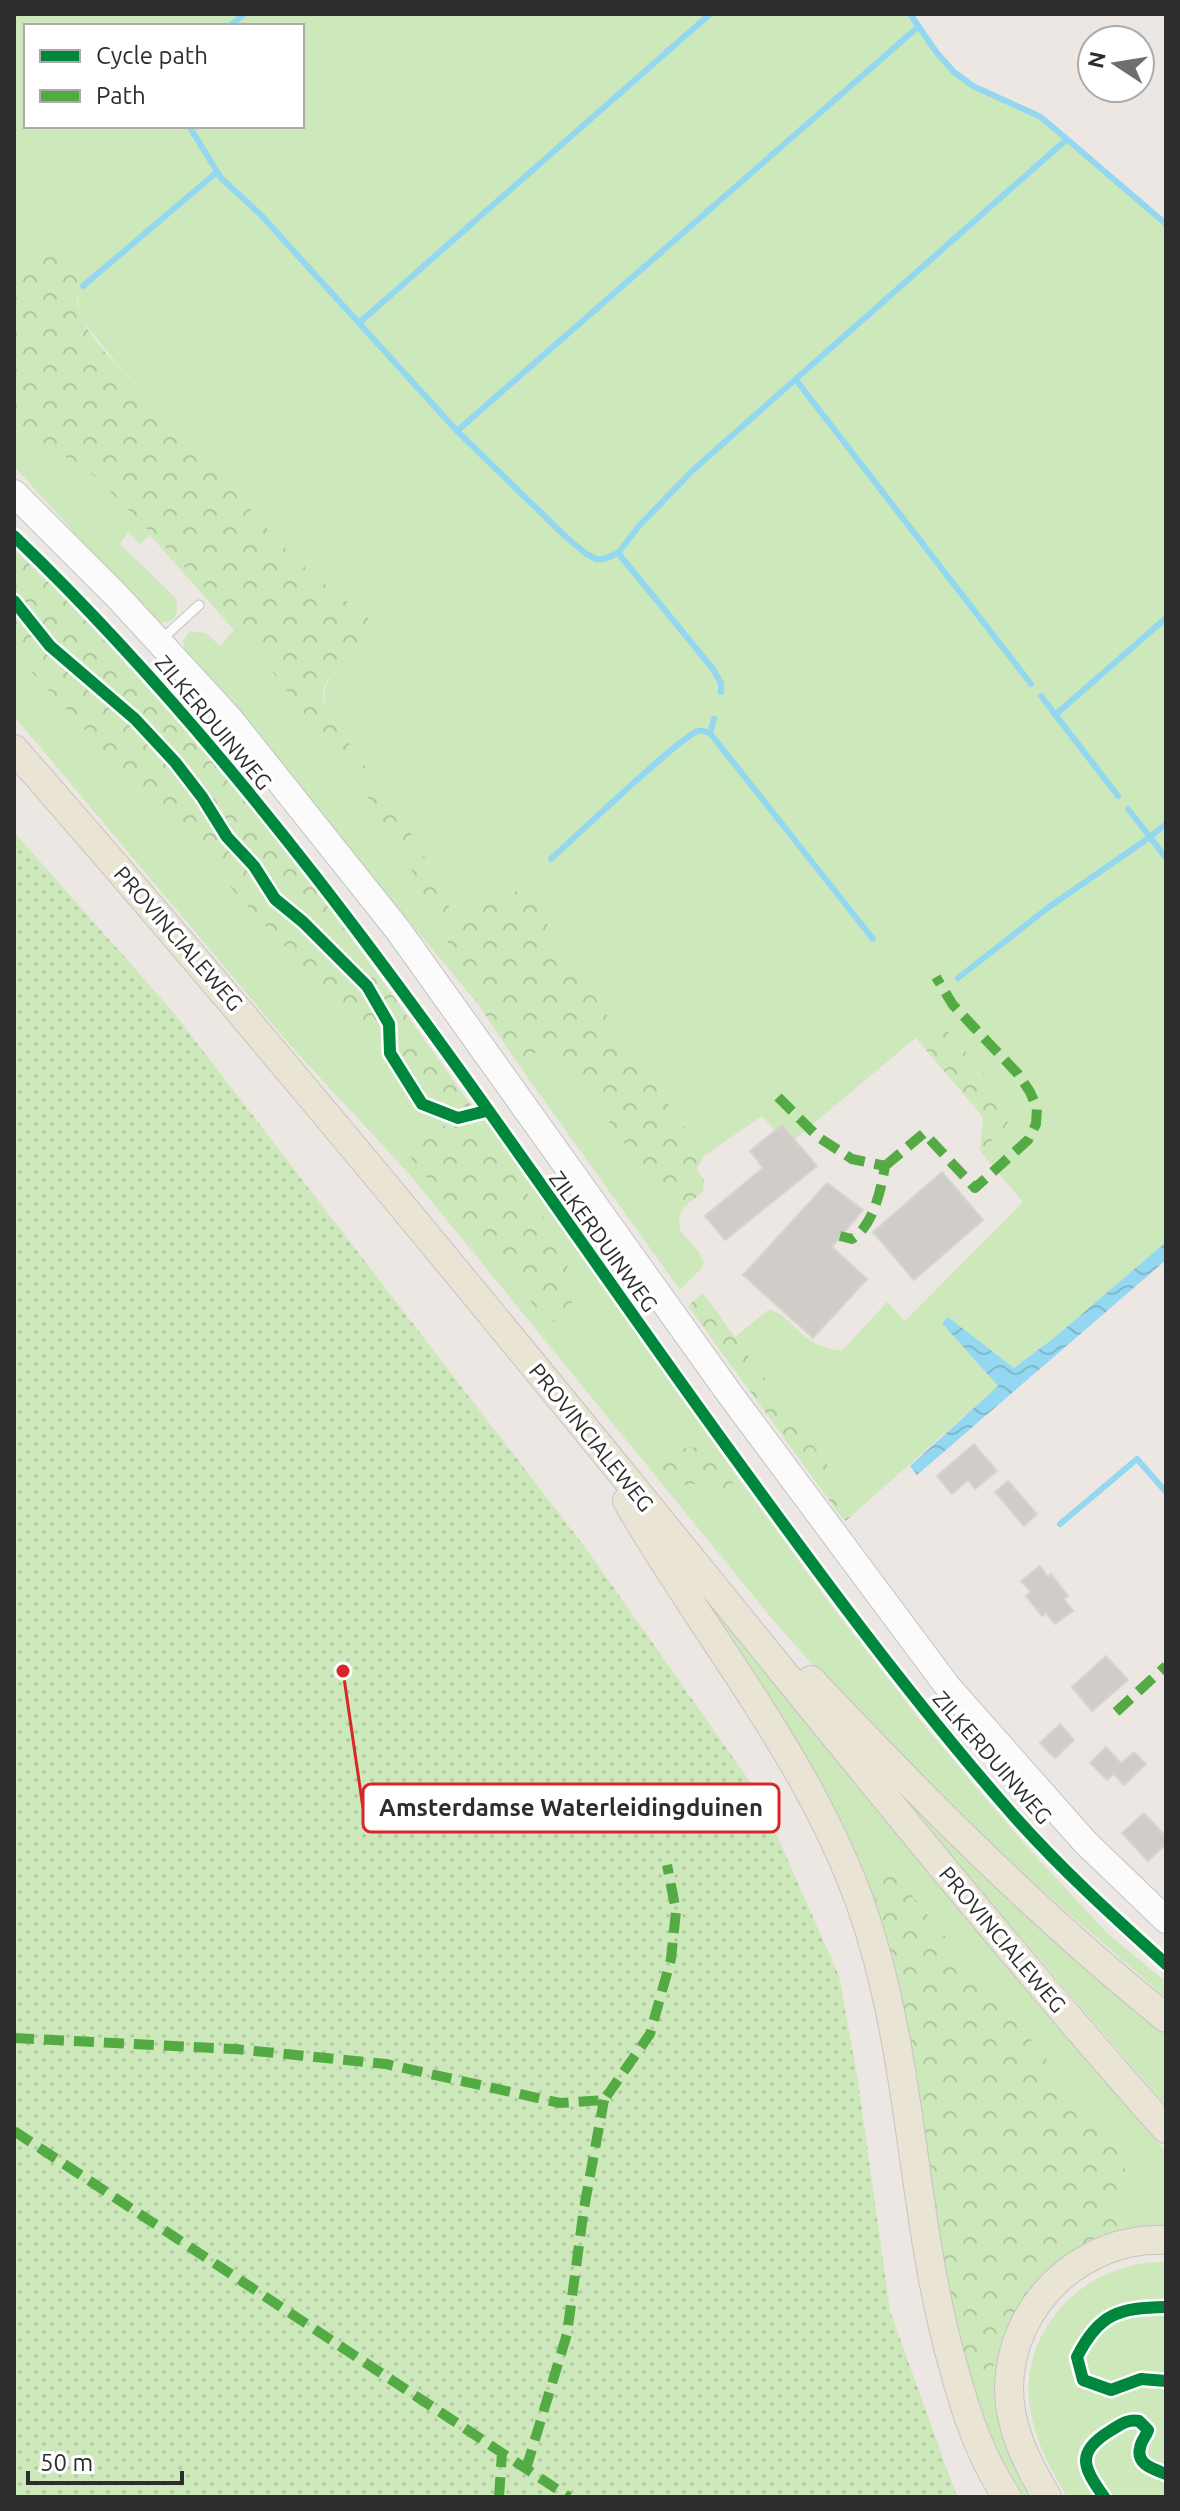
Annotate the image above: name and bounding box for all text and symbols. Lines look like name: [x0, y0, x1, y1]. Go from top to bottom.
legend: [24, 24, 304, 128]
north arrow: [1076, 24, 1156, 104]
text: Cycle path: [96, 42, 208, 69]
text: N: [1082, 49, 1110, 70]
text: Path: [96, 82, 146, 109]
street label: ZILKERDUINWEG: [151, 650, 277, 794]
street label: PROVINCIALEWEG: [110, 861, 248, 1015]
street label: ZILKERDUINWEG: [545, 1166, 663, 1316]
street label: PROVINCIALEWEG: [525, 1358, 659, 1516]
street label: ZILKERDUINWEG: [929, 1686, 1057, 1828]
callout: Amsterdamse Waterleidingduinen: [363, 1784, 779, 1832]
text: Amsterdamse Waterleidingduinen: [379, 1794, 763, 1821]
street label: PROVINCIALEWEG: [935, 1861, 1071, 2017]
scale bar: [28, 2435, 182, 2485]
text: 50 m: [40, 2449, 93, 2476]

